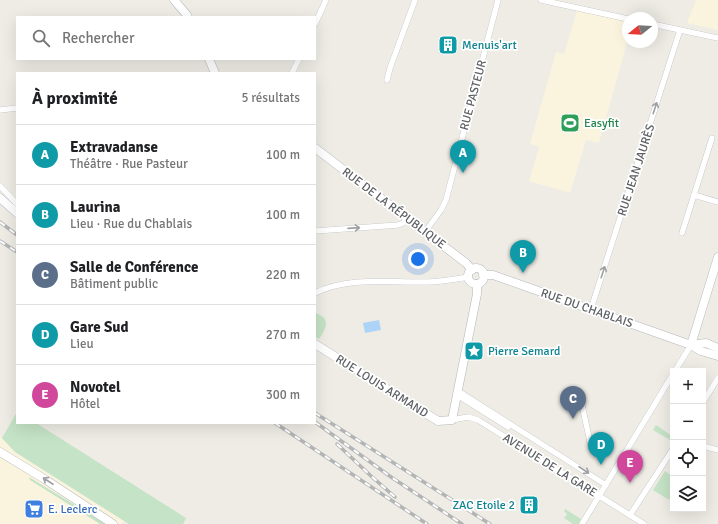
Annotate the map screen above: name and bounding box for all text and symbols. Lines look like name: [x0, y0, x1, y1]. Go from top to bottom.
north arrow: [622, 12, 658, 48]
search box: [16, 16, 316, 60]
icon: search: [30, 27, 52, 49]
text: Rechercher: [62, 29, 135, 47]
building icon: Menuis'art: [437, 34, 459, 56]
place label: Menuis'art: [462, 38, 517, 53]
street label: RUE PASTEUR: [457, 58, 490, 132]
text: À proximité: [32, 88, 118, 109]
text: 5 résultats: [241, 90, 300, 106]
one-way arrow: [652, 102, 659, 115]
sports icon: Easyfit: [559, 112, 581, 134]
place label: Easyfit: [584, 116, 619, 131]
street label: RUE JEAN JAURÈS: [615, 122, 659, 218]
text: Extravadanse: [70, 138, 158, 156]
pin: A: [450, 140, 476, 173]
text: A: [41, 147, 49, 163]
text: 100 m: [266, 147, 300, 163]
text: Théâtre · Rue Pasteur: [70, 156, 188, 172]
street label: RUE DE LA RÉPUBLIQUE: [339, 164, 449, 252]
text: Laurina: [70, 198, 120, 216]
text: B: [41, 207, 49, 223]
text: 100 m: [266, 207, 300, 223]
text: Lieu · Rue du Chablais: [70, 216, 192, 232]
one-way arrow: [347, 225, 360, 232]
pin: B: [510, 240, 536, 273]
your location: [408, 249, 428, 269]
text: Salle de Conférence: [70, 258, 198, 276]
one-way arrow: [600, 266, 607, 279]
text: C: [41, 267, 49, 283]
text: 220 m: [266, 267, 300, 283]
text: Bâtiment public: [70, 276, 158, 292]
street label: RUE DU CHABLAIS: [539, 286, 635, 331]
text: Gare Sud: [70, 318, 129, 336]
text: D: [41, 327, 49, 343]
text: 270 m: [266, 327, 300, 343]
text: Lieu: [70, 336, 94, 352]
place icon: Pierre Semard: [463, 340, 485, 362]
place label: Pierre Semard: [488, 344, 560, 359]
street label: RUE LOUIS ARMAND: [333, 352, 431, 421]
map controls: [670, 368, 706, 512]
button: +: [670, 368, 706, 404]
text: Novotel: [70, 378, 121, 396]
pin: C: [560, 386, 586, 419]
text: E: [41, 387, 49, 403]
text: 300 m: [266, 387, 300, 403]
text: Hôtel: [70, 396, 100, 412]
button: −: [670, 404, 706, 440]
street label: AVENUE DE LA GARE: [500, 430, 600, 500]
pin: D: [588, 432, 614, 465]
button: locate: [670, 440, 706, 476]
pin: E: [617, 450, 643, 483]
one-way arrow: [578, 467, 590, 475]
button: layers: [670, 476, 706, 512]
one-way arrow: [42, 477, 53, 485]
building icon: ZAC Etoile 2: [518, 494, 540, 516]
supermarket icon: E. Leclerc: [23, 498, 45, 520]
place label: ZAC Etoile 2: [452, 498, 515, 513]
place label: E. Leclerc: [48, 502, 98, 517]

